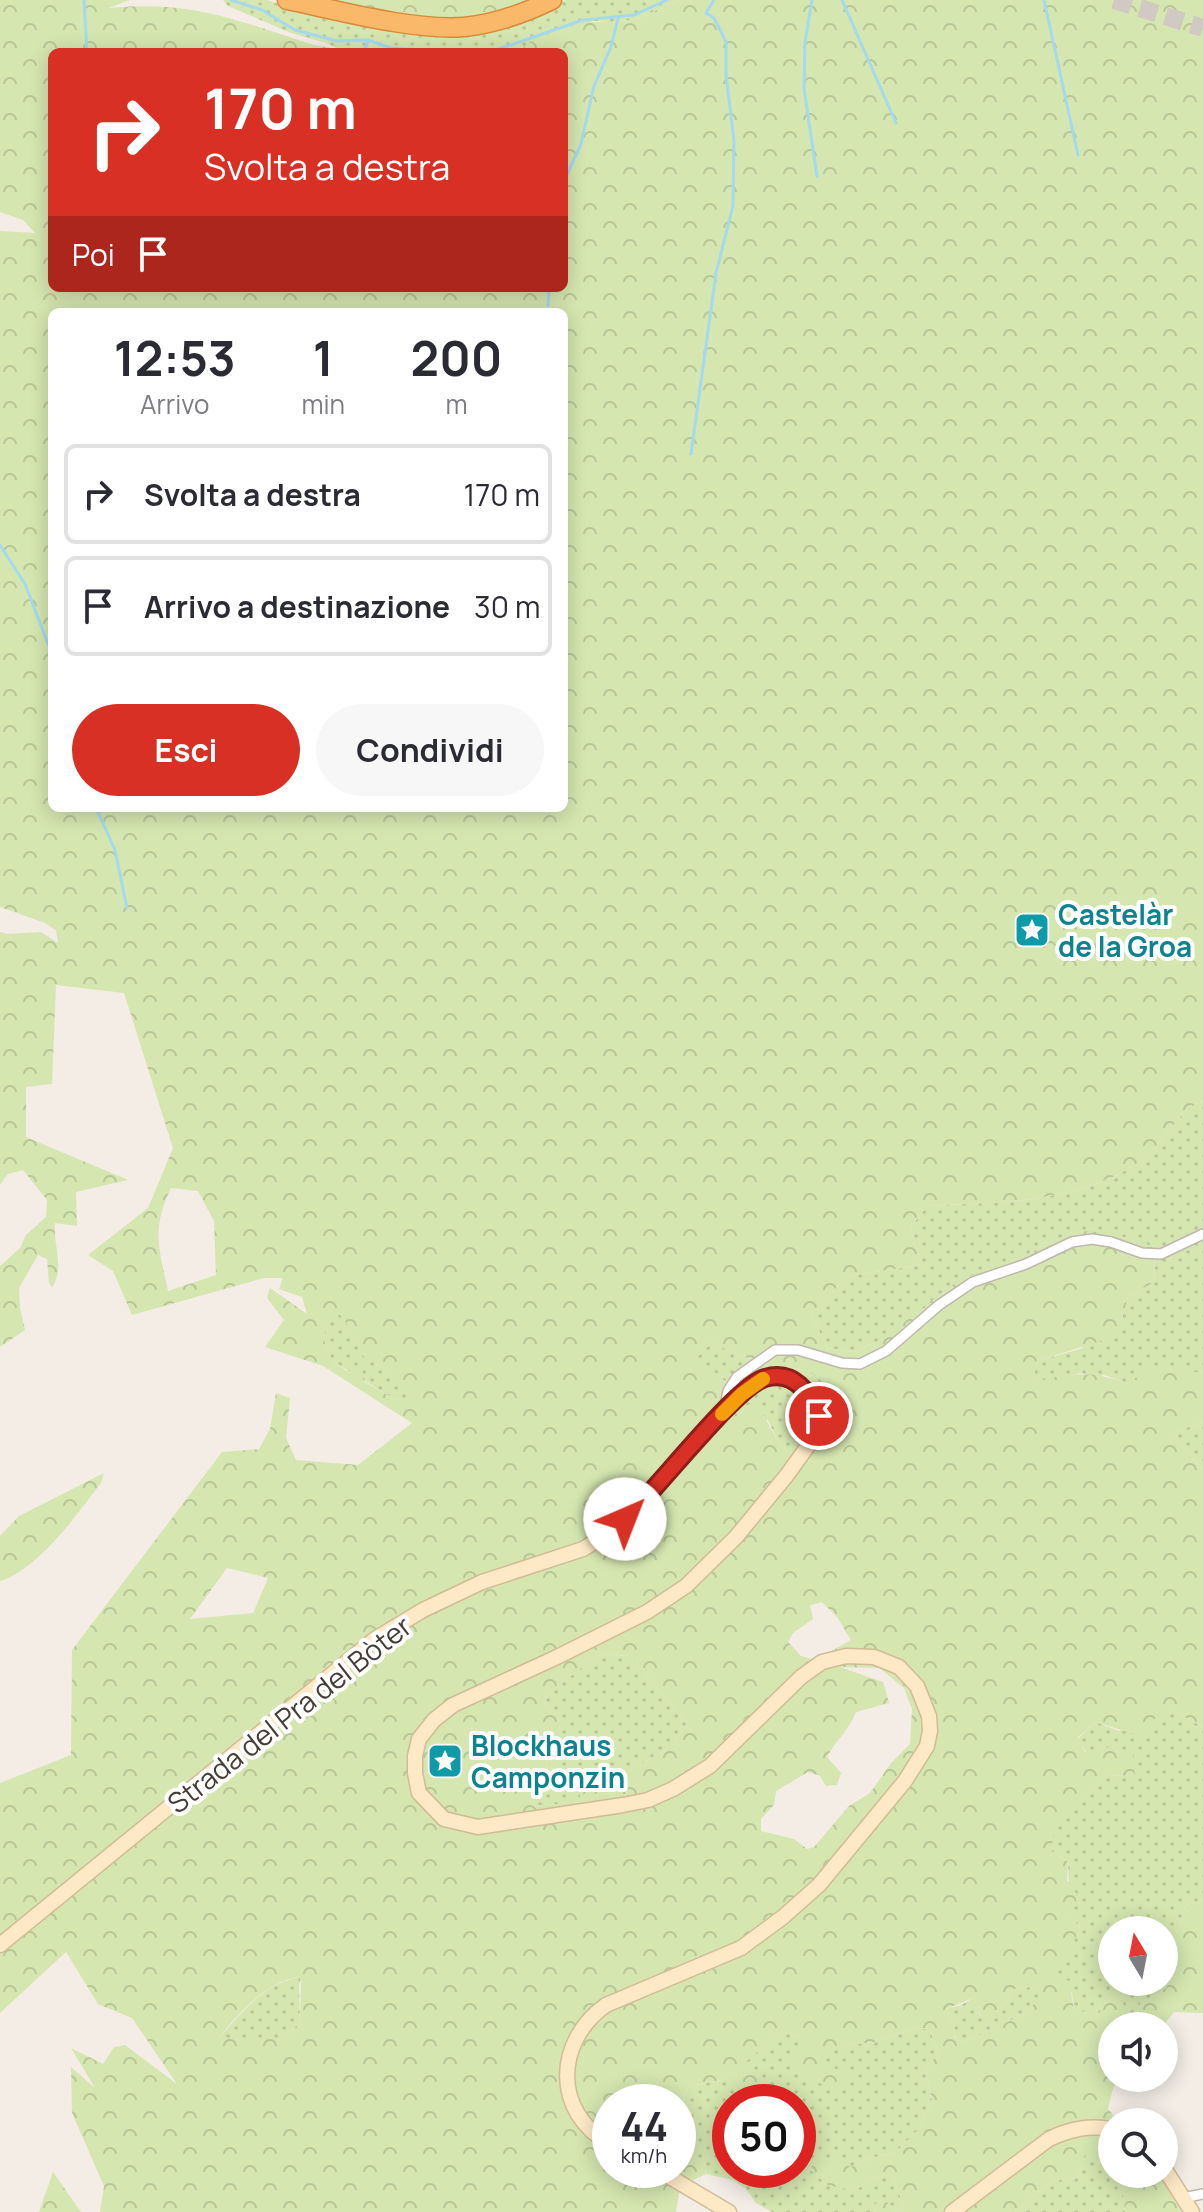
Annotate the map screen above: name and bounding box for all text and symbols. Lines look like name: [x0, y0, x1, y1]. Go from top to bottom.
text: 170 m: [204, 69, 357, 146]
icon: right: [72, 80, 176, 184]
text: Svolta a destra: [204, 142, 450, 191]
icon: arrive: [131, 232, 175, 276]
text: Poi: [72, 234, 115, 275]
text: 12:53: [114, 325, 236, 390]
text: 1: [313, 325, 334, 390]
text: 200: [411, 325, 502, 390]
text: Arrivo: [140, 386, 209, 422]
text: min: [301, 386, 345, 422]
text: m: [445, 386, 468, 422]
icon: right: [76, 472, 120, 516]
text: Svolta a destra: [144, 474, 361, 515]
text: 170 m: [463, 474, 540, 515]
icon: arrive: [76, 584, 120, 628]
text: Arrivo a destinazione: [144, 586, 450, 627]
text: 30 m: [474, 586, 540, 627]
button: Esci: [72, 704, 300, 796]
button: Condividi: [316, 704, 544, 796]
place label: Castelàr de la Groa: [1058, 895, 1192, 965]
place icon: Castelàr de la Groa: [1013, 911, 1051, 949]
pin: [785, 1382, 853, 1450]
icon: arrive: [797, 1394, 841, 1438]
position arrow: [583, 1477, 667, 1561]
street label: Strada del Pra del Bòter: [159, 1607, 419, 1821]
place label: Blockhaus Camponzin: [471, 1726, 625, 1796]
place icon: Blockhaus Camponzin: [426, 1742, 464, 1780]
north arrow: [1098, 1916, 1178, 1996]
map controls: [1098, 1916, 1178, 2188]
button: sound: [1098, 2012, 1178, 2092]
speed limit sign: 50: [712, 2084, 816, 2188]
text: 44: [620, 2098, 668, 2153]
button: search: [1098, 2108, 1178, 2188]
text: km/h: [621, 2142, 667, 2169]

